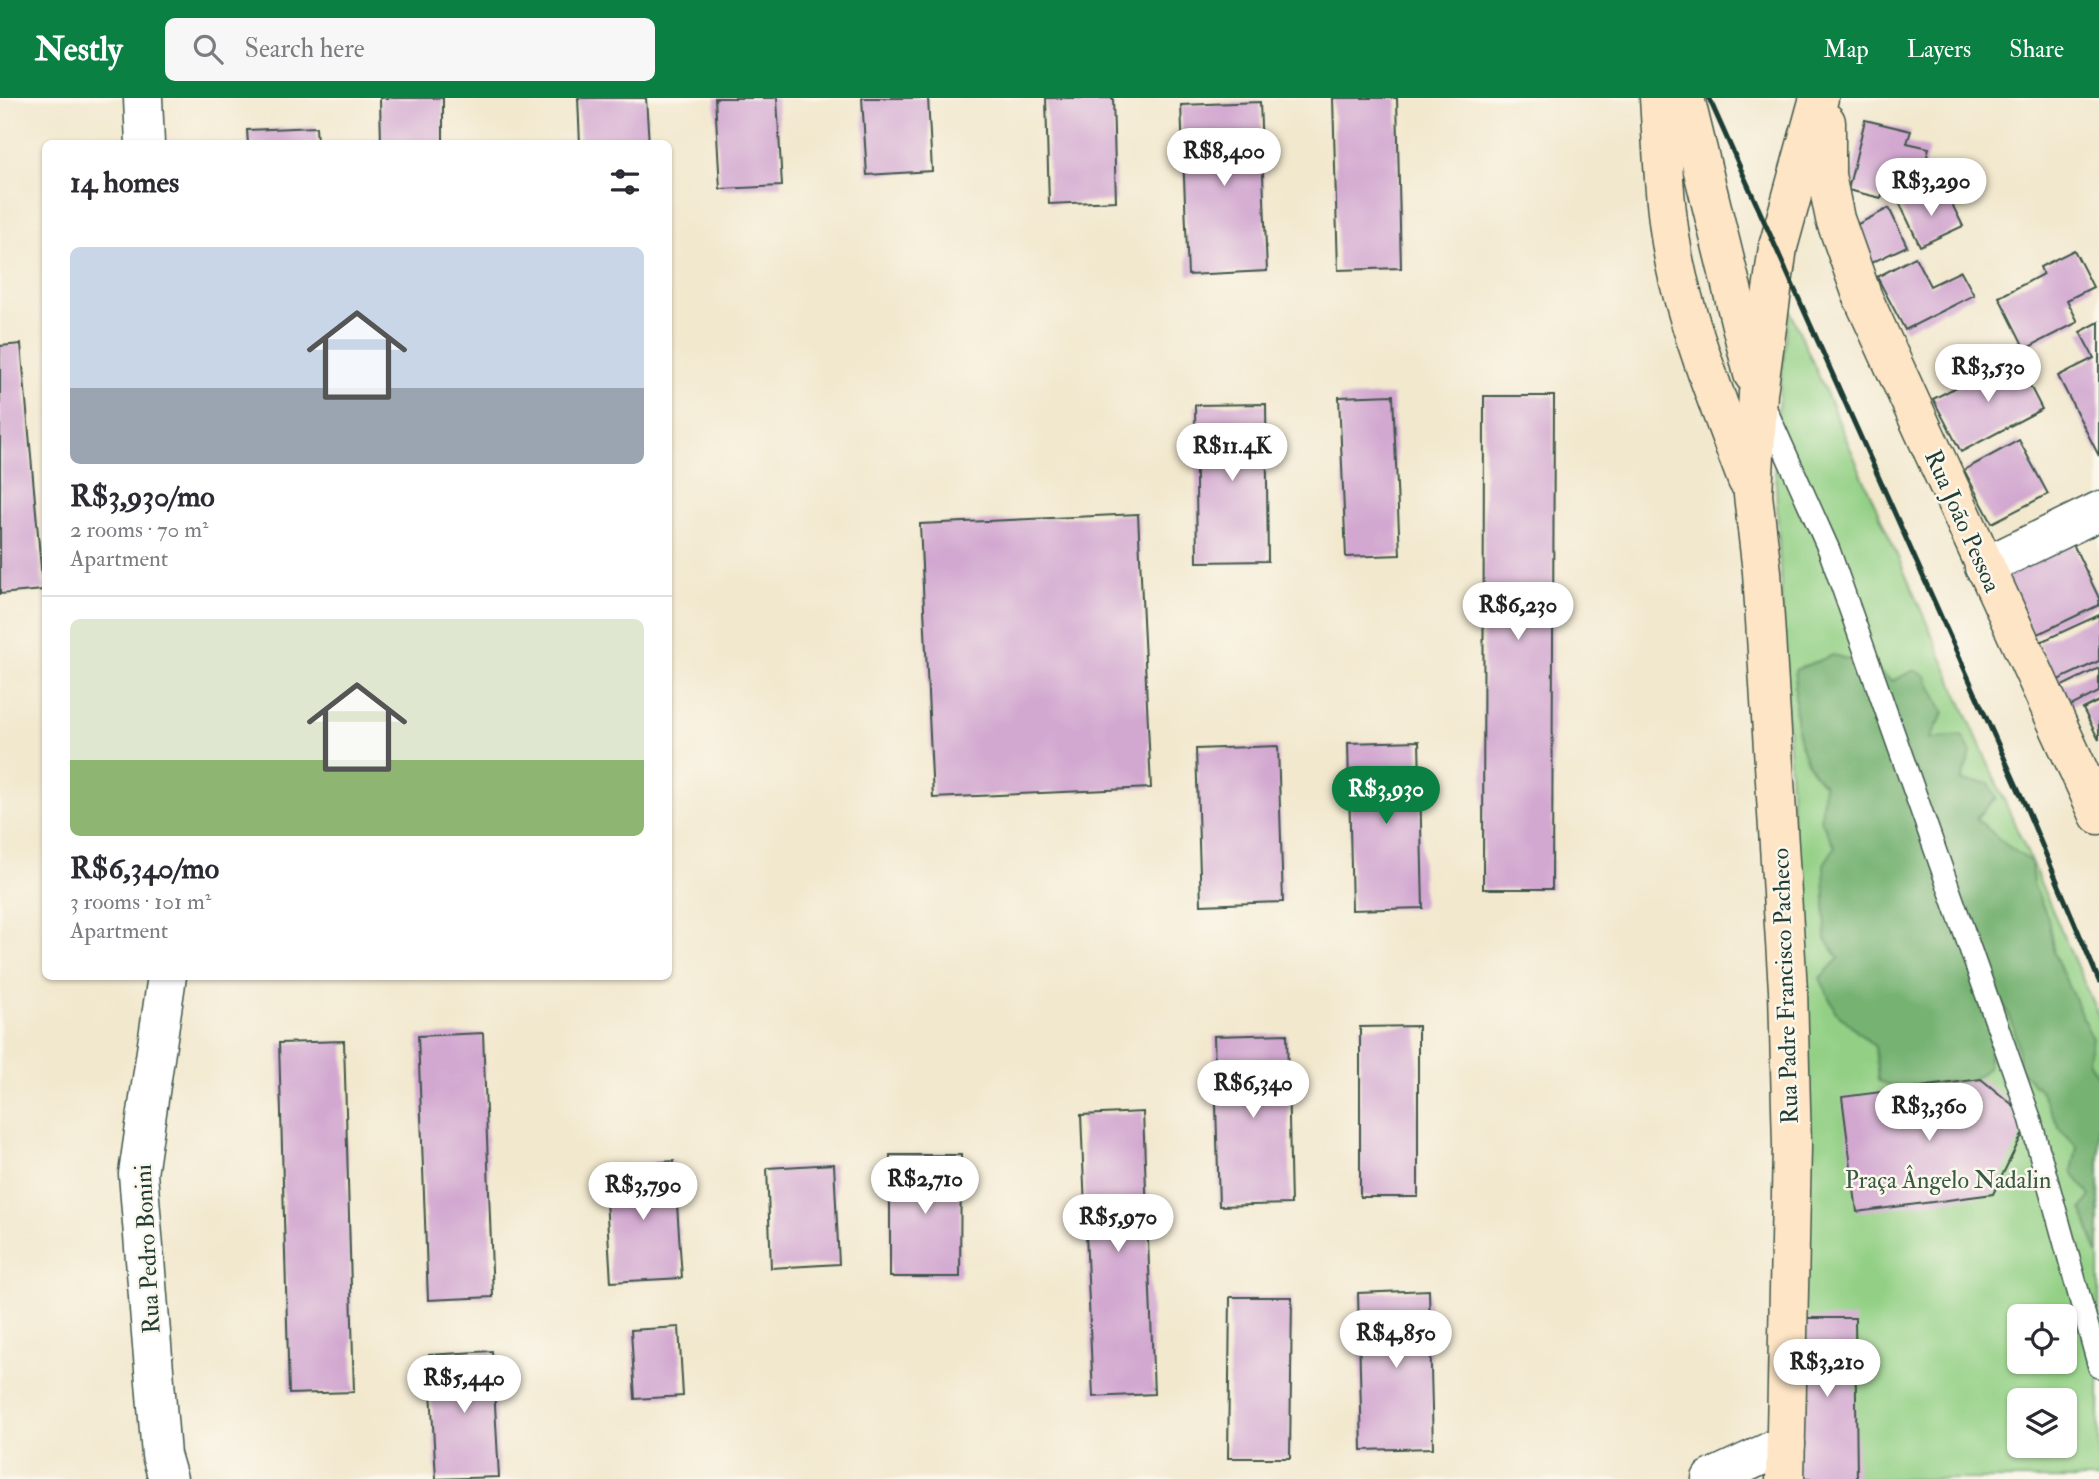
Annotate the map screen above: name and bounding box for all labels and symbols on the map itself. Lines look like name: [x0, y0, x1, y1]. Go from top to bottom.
pin: R$8,400: [1159, 129, 1289, 188]
pin: R$3,290: [1866, 158, 1996, 218]
pin: R$3,530: [1923, 344, 2053, 404]
pin: R$11.4K: [1167, 424, 1297, 483]
street label: Rua João Pessoa: [1917, 445, 2008, 598]
pin: R$6,230: [1453, 582, 1583, 642]
pin: R$3,930: [1321, 766, 1451, 826]
street label: Rua Padre Francisco Pacheco: [1765, 847, 1806, 1125]
pin: R$6,340: [1188, 1060, 1318, 1120]
pin: R$3,360: [1864, 1084, 1994, 1143]
pin: R$2,710: [860, 1156, 990, 1216]
pin: R$3,790: [578, 1162, 708, 1222]
street label: Rua Pedro Bonini: [128, 1163, 167, 1335]
park label: Praça Ângelo Nadalin: [1845, 1164, 2051, 1196]
pin: R$5,970: [1053, 1194, 1183, 1254]
pin: R$4,850: [1331, 1310, 1461, 1370]
pin: R$3,210: [1762, 1340, 1892, 1399]
pin: R$5,440: [399, 1356, 529, 1415]

